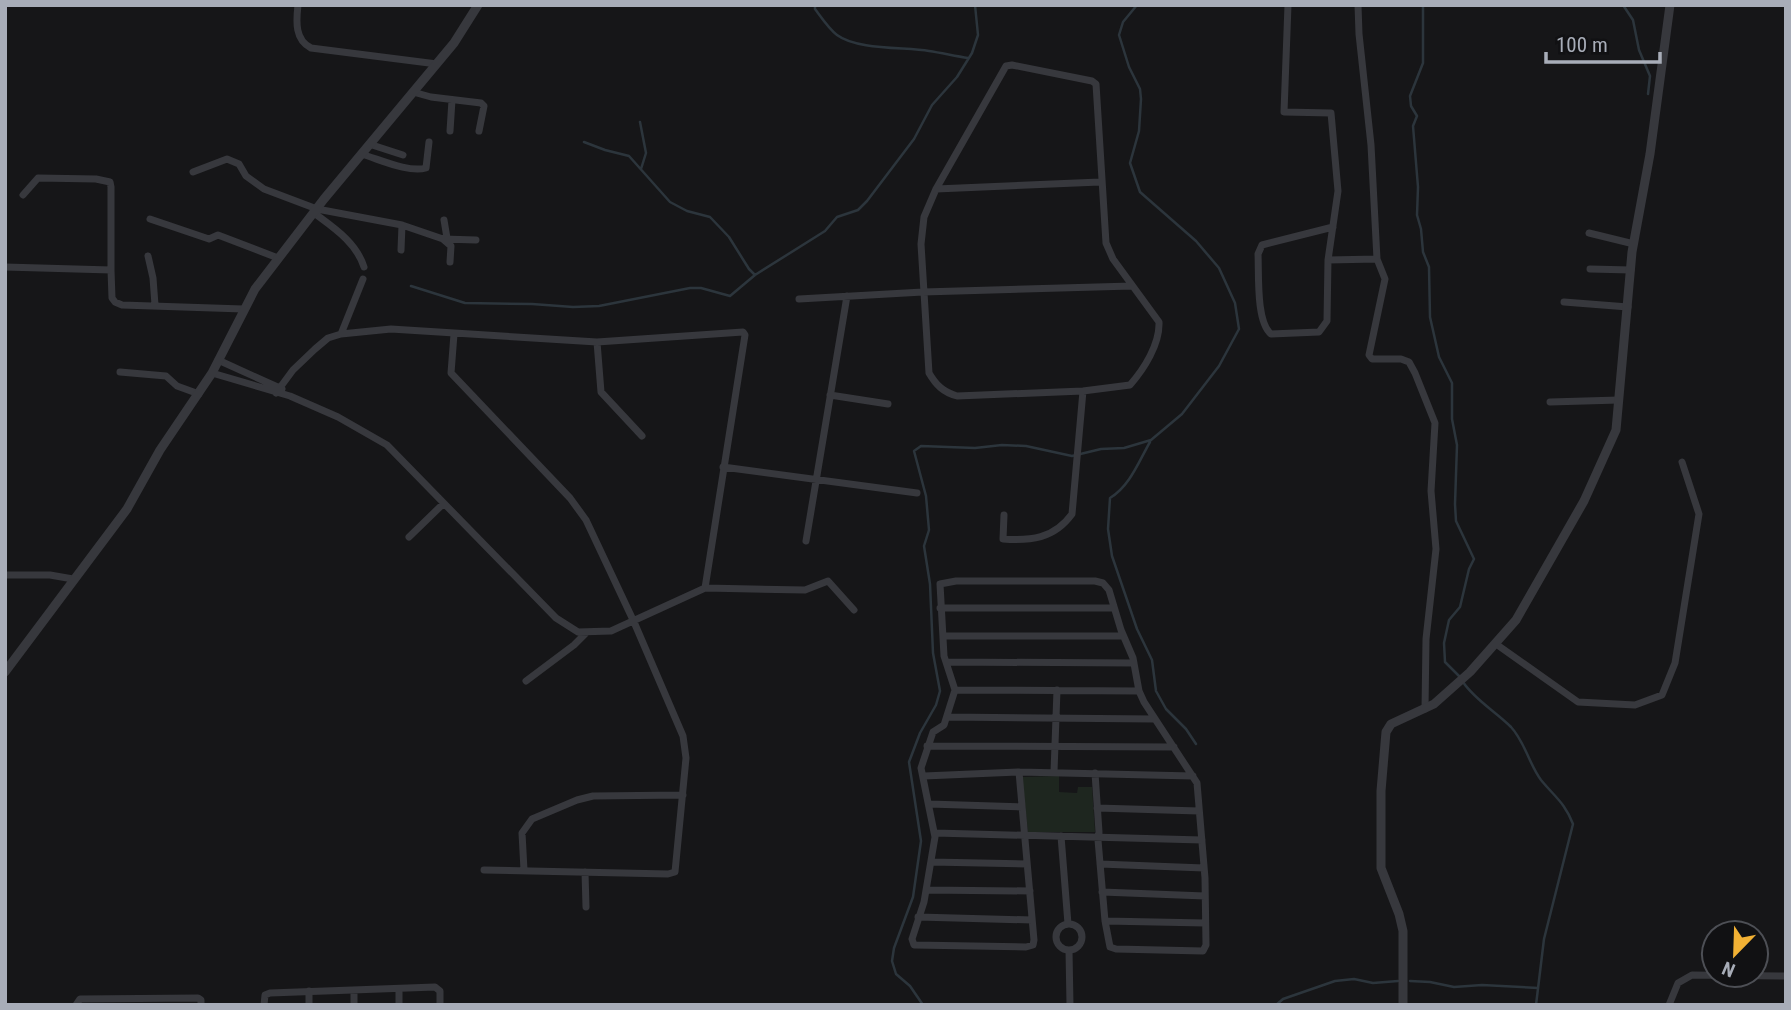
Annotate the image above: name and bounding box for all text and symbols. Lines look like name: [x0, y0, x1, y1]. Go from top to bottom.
scale bar: [1546, 21, 1660, 65]
text: 100 m: [1556, 33, 1608, 57]
north arrow: [1700, 919, 1770, 989]
text: N: [1719, 956, 1738, 982]

